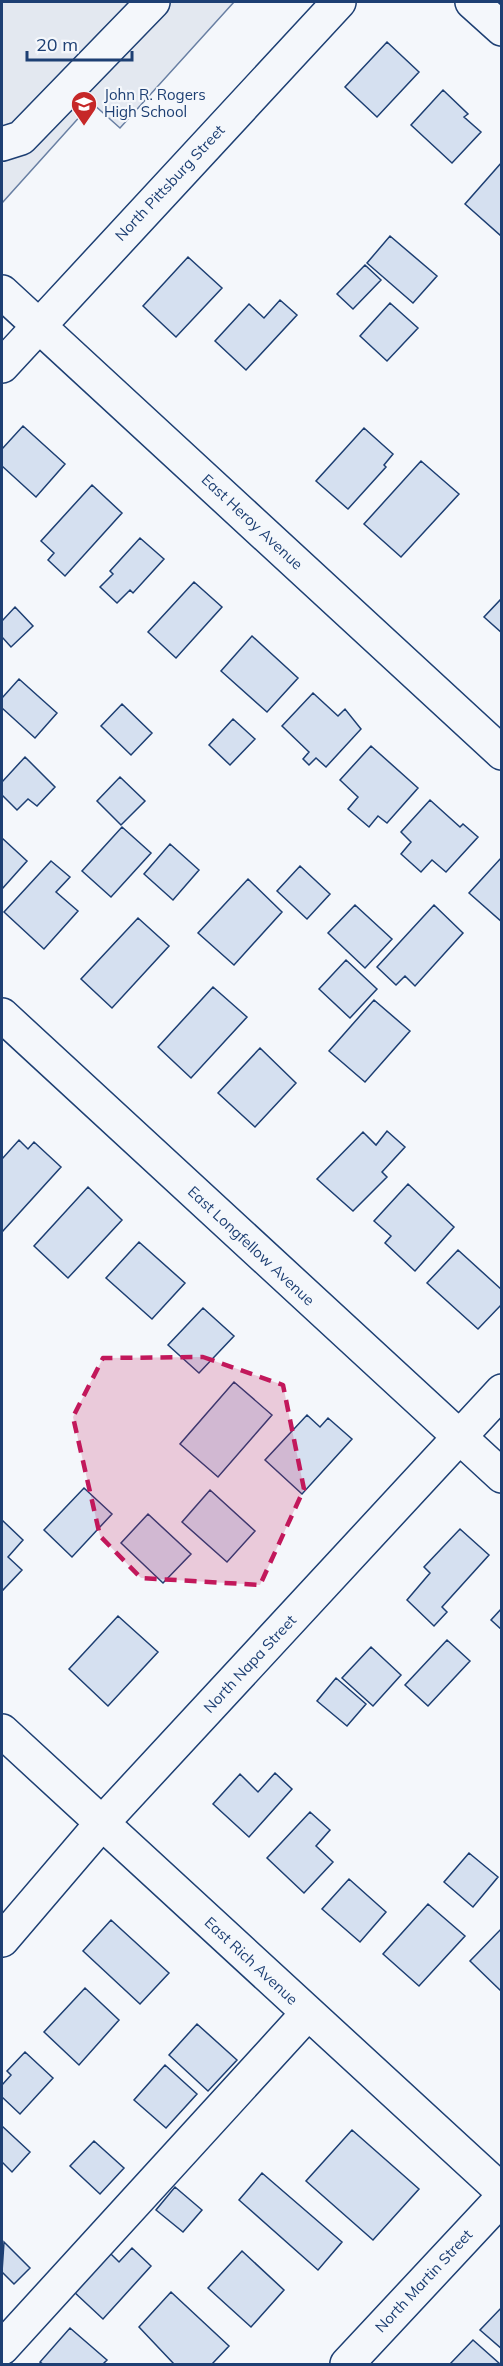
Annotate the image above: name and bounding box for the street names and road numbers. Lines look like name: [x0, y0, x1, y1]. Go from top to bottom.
street label: North Pittsburg Street: [111, 121, 228, 245]
street label: East Heroy Avenue: [198, 470, 307, 574]
street label: East Longfellow Avenue: [184, 1182, 319, 1309]
street label: North Napa Street: [199, 1611, 300, 1717]
street label: East Rich Avenue: [201, 1913, 302, 2009]
street label: North Martin Street: [371, 2225, 476, 2336]

